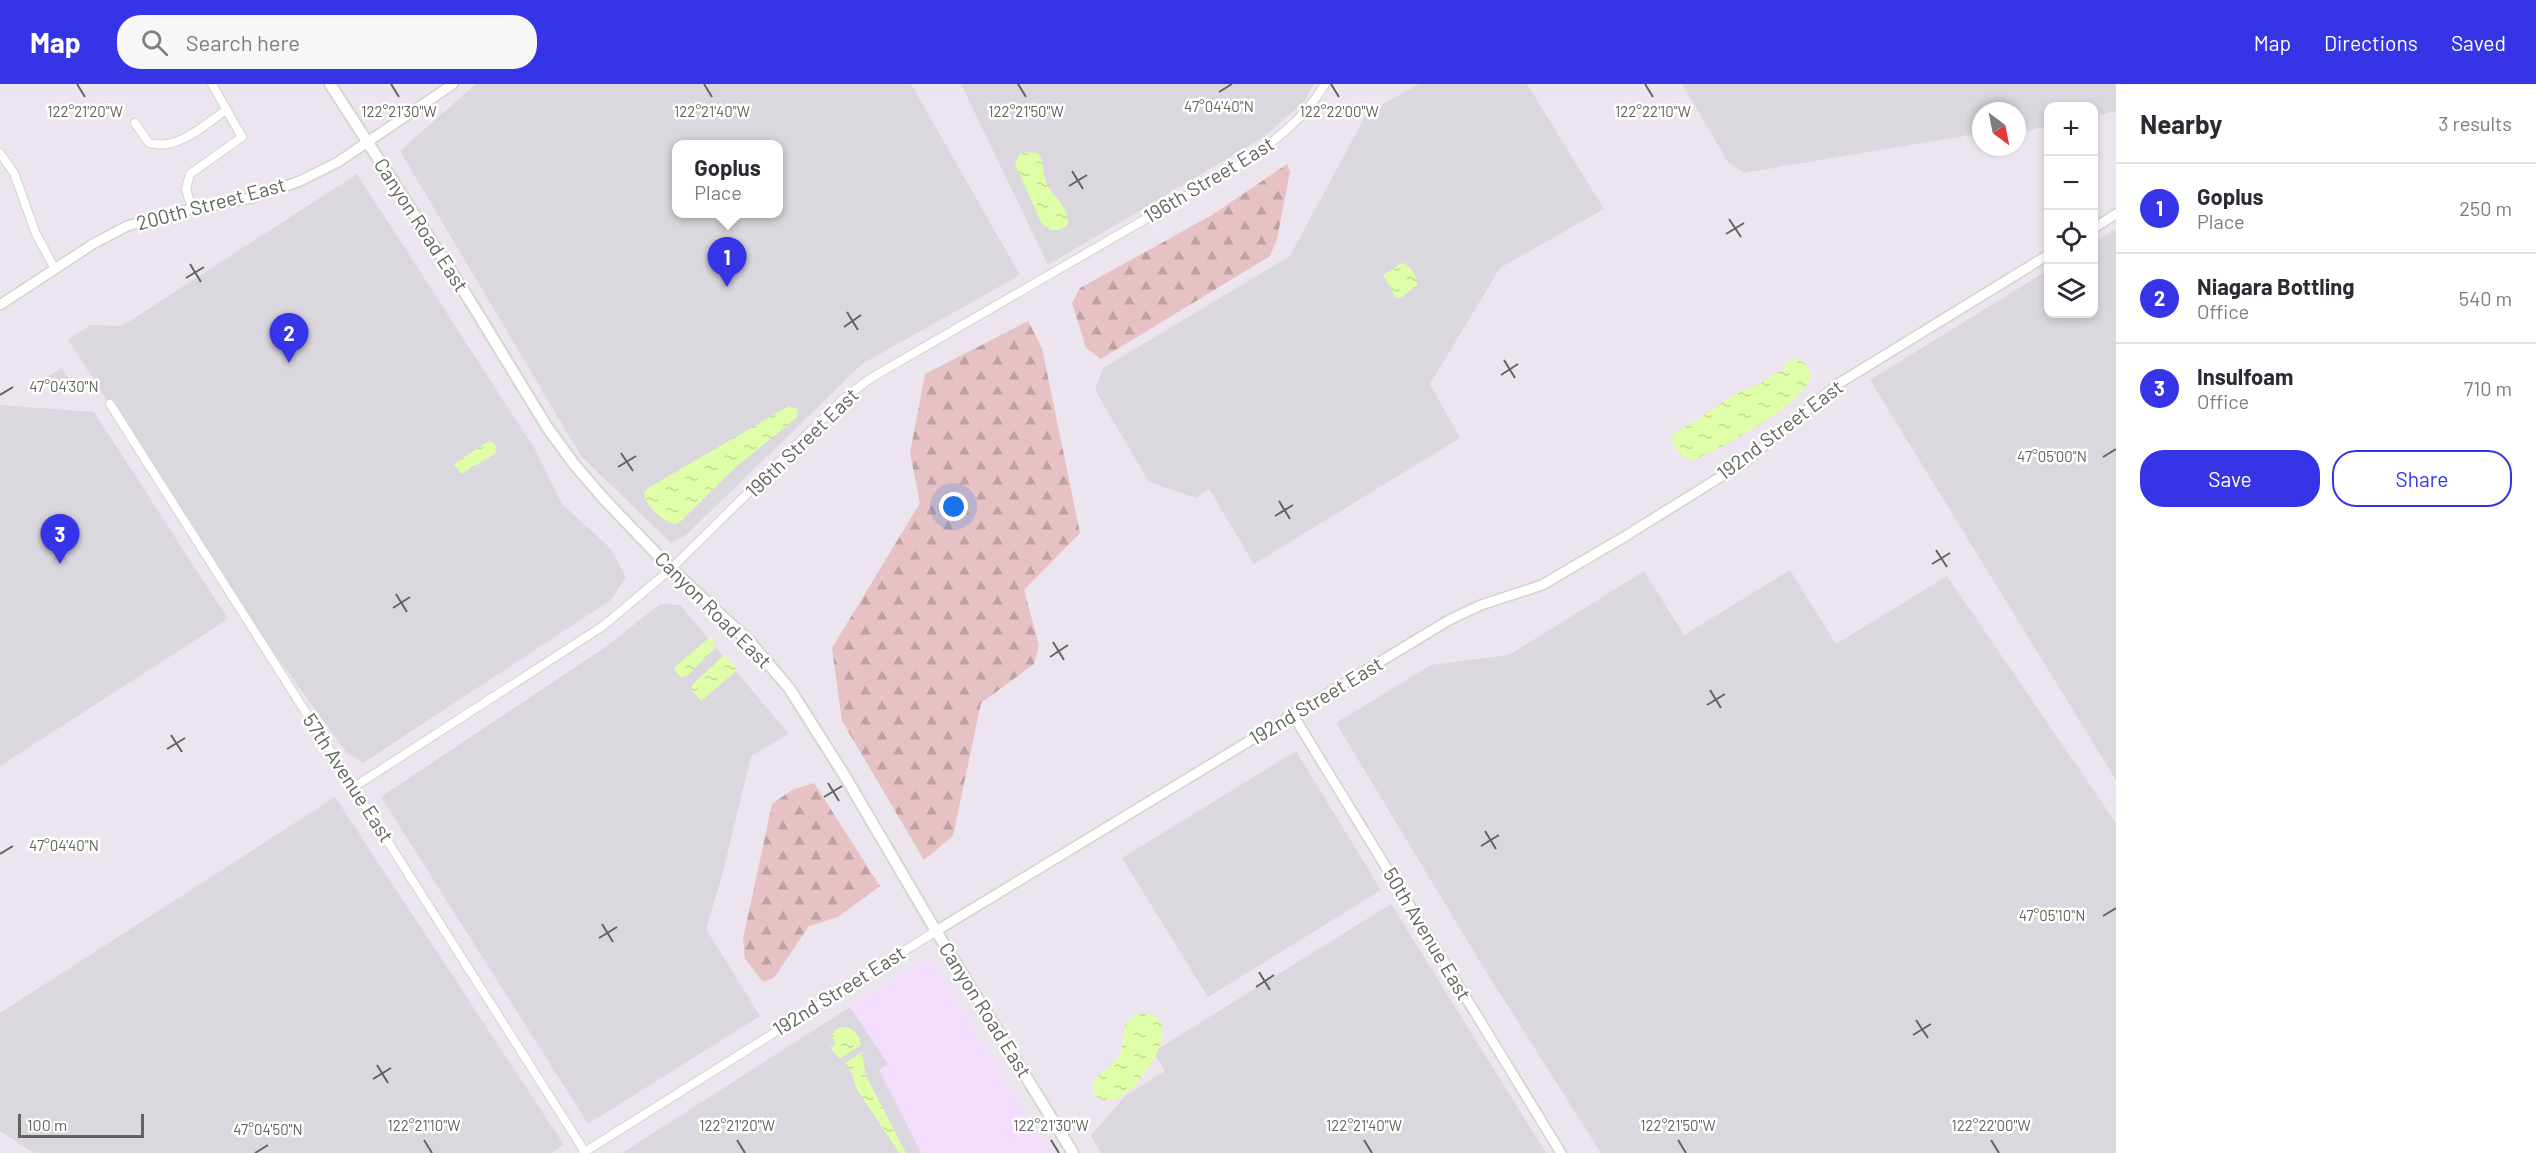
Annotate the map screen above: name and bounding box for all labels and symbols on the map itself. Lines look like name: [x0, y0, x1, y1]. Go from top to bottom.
text: 47°04'40"N: [1184, 97, 1254, 115]
text: 122°21'20"W: [47, 102, 123, 120]
text: 122°21'30"W: [361, 102, 437, 120]
text: 122°21'40"W: [674, 102, 750, 120]
text: 122°21'50"W: [988, 102, 1064, 120]
text: 122°22'00"W: [1299, 102, 1379, 120]
text: 122°22'10"W: [1615, 102, 1691, 120]
north arrow: [1972, 102, 2026, 156]
street label: 196th Street East: [1139, 131, 1278, 227]
street label: Canyon Road East: [370, 153, 474, 296]
street label: 200th Street East: [134, 172, 288, 234]
pin: 1: [708, 238, 746, 287]
pin: 2: [270, 314, 308, 363]
street label: 192nd Street East: [1712, 374, 1847, 484]
text: 47°04'30"N: [29, 377, 99, 395]
street label: 196th Street East: [740, 382, 863, 502]
text: 47°05'00"N: [2017, 447, 2087, 465]
your location: [939, 492, 968, 521]
pin: 3: [40, 514, 80, 564]
street label: Canyon Road East: [650, 546, 777, 673]
street label: 192nd Street East: [1244, 651, 1387, 749]
street label: 57th Avenue East: [298, 709, 399, 846]
text: 47°04'40"N: [29, 836, 99, 854]
street label: 50th Avenue East: [1379, 863, 1477, 1004]
text: 47°05'10"N: [2019, 906, 2085, 924]
street label: Canyon Road East: [935, 937, 1037, 1081]
street label: 192nd Street East: [768, 940, 909, 1040]
scale bar: [18, 1111, 144, 1138]
text: 122°21'10"W: [388, 1116, 460, 1134]
text: 122°21'20"W: [699, 1116, 775, 1134]
text: 122°21'30"W: [1013, 1116, 1089, 1134]
text: 122°21'40"W: [1326, 1116, 1402, 1134]
text: 122°21'50"W: [1640, 1116, 1716, 1134]
text: 122°22'00"W: [1951, 1116, 2031, 1134]
text: 47°04'50"N: [233, 1120, 303, 1138]

